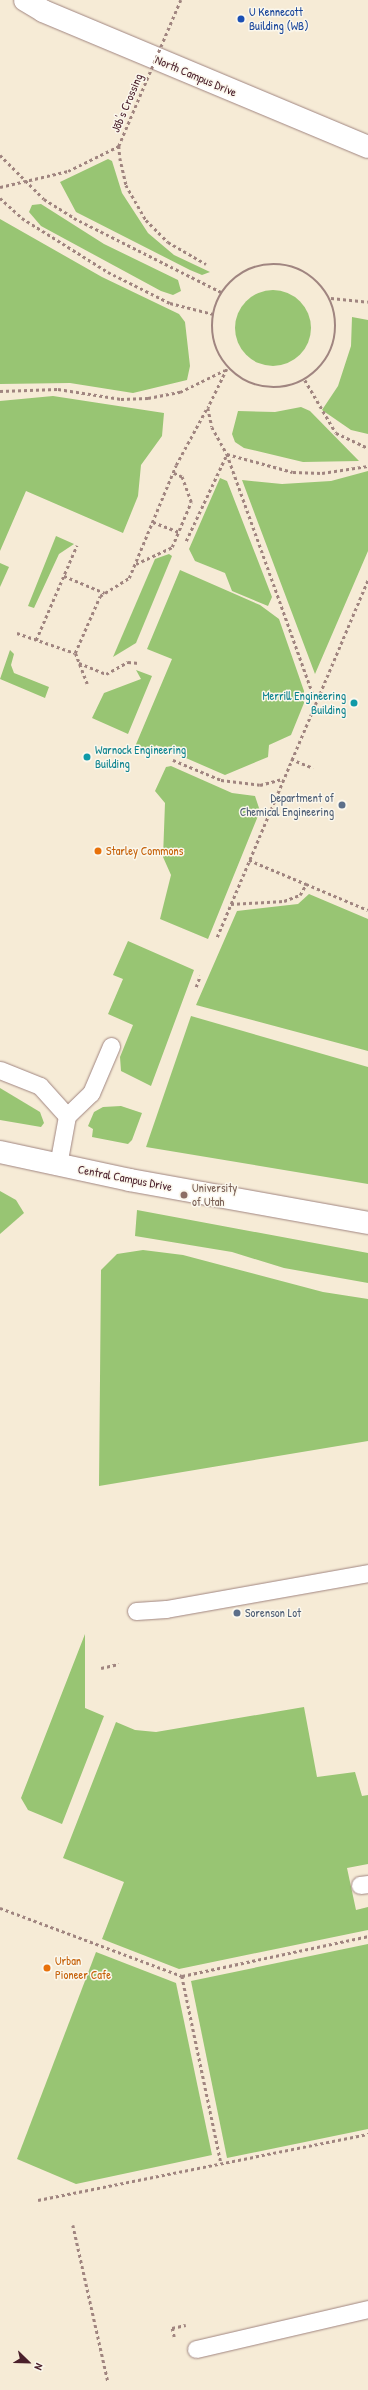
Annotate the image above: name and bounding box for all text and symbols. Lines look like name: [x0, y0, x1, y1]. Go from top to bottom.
place label: U Kennecott Building (WB): [249, 5, 309, 33]
marker: U Kennecott Building (WB): [236, 14, 246, 24]
street label: North Campus Drive: [153, 52, 239, 100]
street label: Jōb's Crossing: [108, 72, 146, 134]
place label: Merrill Engineering Building: [262, 689, 346, 717]
marker: Merrill Engineering Building: [349, 698, 359, 708]
place label: Warnock Engineering Building: [95, 743, 186, 771]
marker: Warnock Engineering Building: [82, 752, 92, 762]
place label: Department of Chemical Engineering: [240, 791, 334, 819]
marker: Department of Chemical Engineering: [337, 800, 347, 810]
place label: Starley Commons: [106, 844, 183, 858]
marker: Starley Commons: [93, 846, 103, 856]
street label: Central Campus Drive: [77, 1162, 173, 1194]
place label: University of Utah: [192, 1181, 237, 1209]
marker: University of Utah: [179, 1190, 189, 1200]
place label: Sorenson Lot: [245, 1606, 301, 1620]
marker: Sorenson Lot: [232, 1608, 242, 1618]
place label: Urban Pioneer Cafe: [55, 1954, 111, 1982]
marker: Urban Pioneer Cafe: [42, 1963, 52, 1973]
north arrow: [8, 2342, 48, 2382]
text: N: [31, 2361, 47, 2372]

